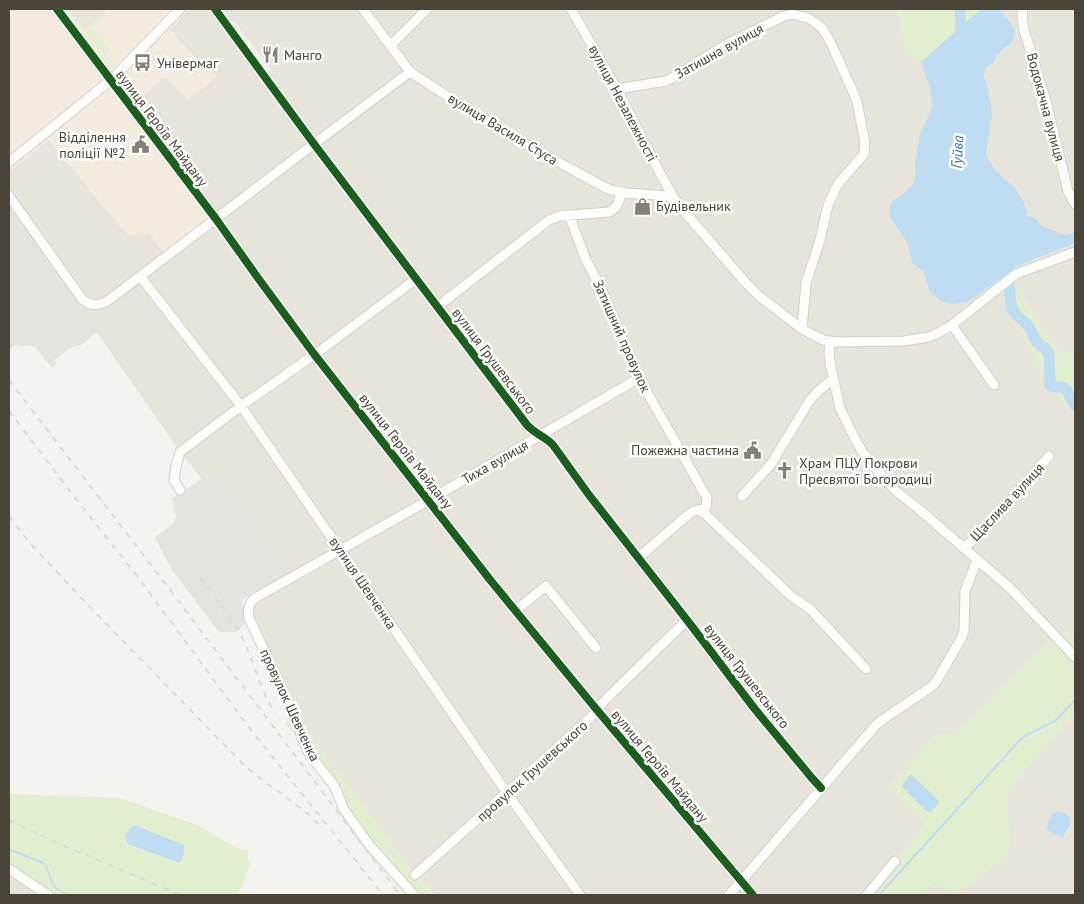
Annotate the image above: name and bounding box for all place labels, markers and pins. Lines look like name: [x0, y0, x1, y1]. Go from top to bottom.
restaurant icon: Манго: [260, 45, 280, 65]
place label: Манго: [284, 46, 322, 64]
bus stop icon: Універмаг: [133, 53, 153, 73]
place label: Універмаг: [157, 54, 219, 72]
place label: Відділення поліції №2: [59, 128, 126, 162]
public building icon: Відділення поліції №2: [130, 135, 150, 155]
shop icon: Будівельник: [632, 196, 652, 216]
place label: Будівельник: [656, 197, 731, 215]
public building icon: Пожежна частина: [743, 440, 763, 460]
place label: Пожежна частина: [631, 441, 739, 459]
place label: Храм ПЦУ Покрови Пресвятої Богородиці: [799, 454, 932, 488]
church icon: Храм ПЦУ Покрови Пресвятої Богородиці: [775, 461, 795, 481]

